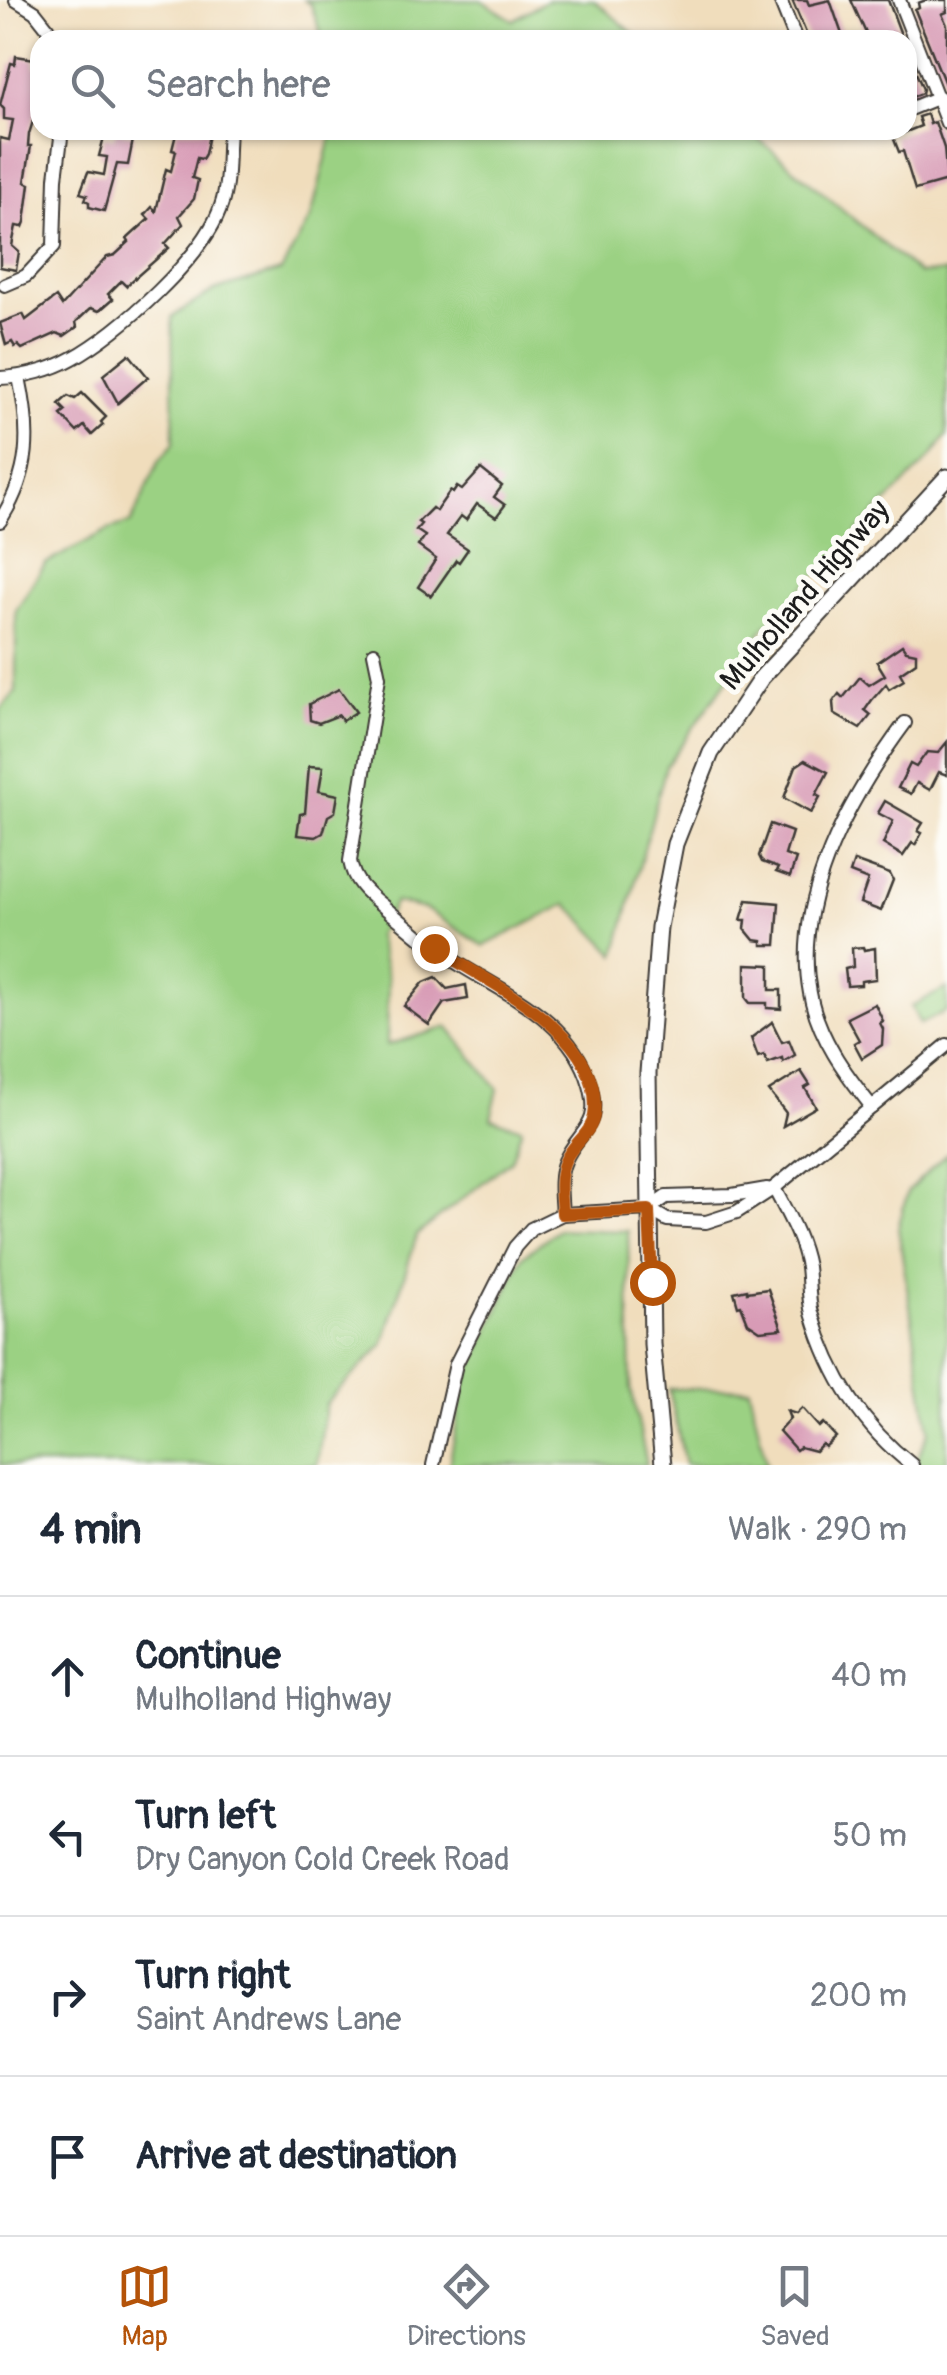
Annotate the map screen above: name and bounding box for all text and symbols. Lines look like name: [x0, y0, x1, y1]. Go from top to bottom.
search box: [30, 30, 917, 140]
icon: search: [65, 58, 120, 113]
text: Search here: [145, 61, 331, 109]
street label: Mulholland Highway: [712, 492, 898, 698]
route end: [412, 926, 458, 972]
route start: [630, 1260, 676, 1306]
text: 4 min: [40, 1504, 142, 1556]
text: Walk · 290 m: [728, 1510, 907, 1550]
text: Continue: [135, 1632, 281, 1680]
icon: ahead: [40, 1649, 95, 1704]
text: 40 m: [831, 1656, 907, 1696]
text: Mulholland Highway: [135, 1680, 391, 1720]
text: Turn left: [135, 1792, 276, 1840]
icon: left: [40, 1809, 95, 1864]
text: 50 m: [832, 1816, 907, 1856]
text: Dry Canyon Cold Creek Road: [135, 1840, 510, 1880]
text: Turn right: [135, 1952, 290, 2000]
icon: right: [40, 1969, 95, 2024]
text: 200 m: [810, 1976, 907, 2016]
text: Saint Andrews Lane: [135, 2000, 401, 2040]
icon: arrive: [40, 2129, 95, 2184]
text: Arrive at destination: [135, 2132, 457, 2180]
tab: Map: [117, 2259, 172, 2354]
tab: Directions: [407, 2259, 526, 2354]
tab: Saved: [760, 2259, 830, 2354]

